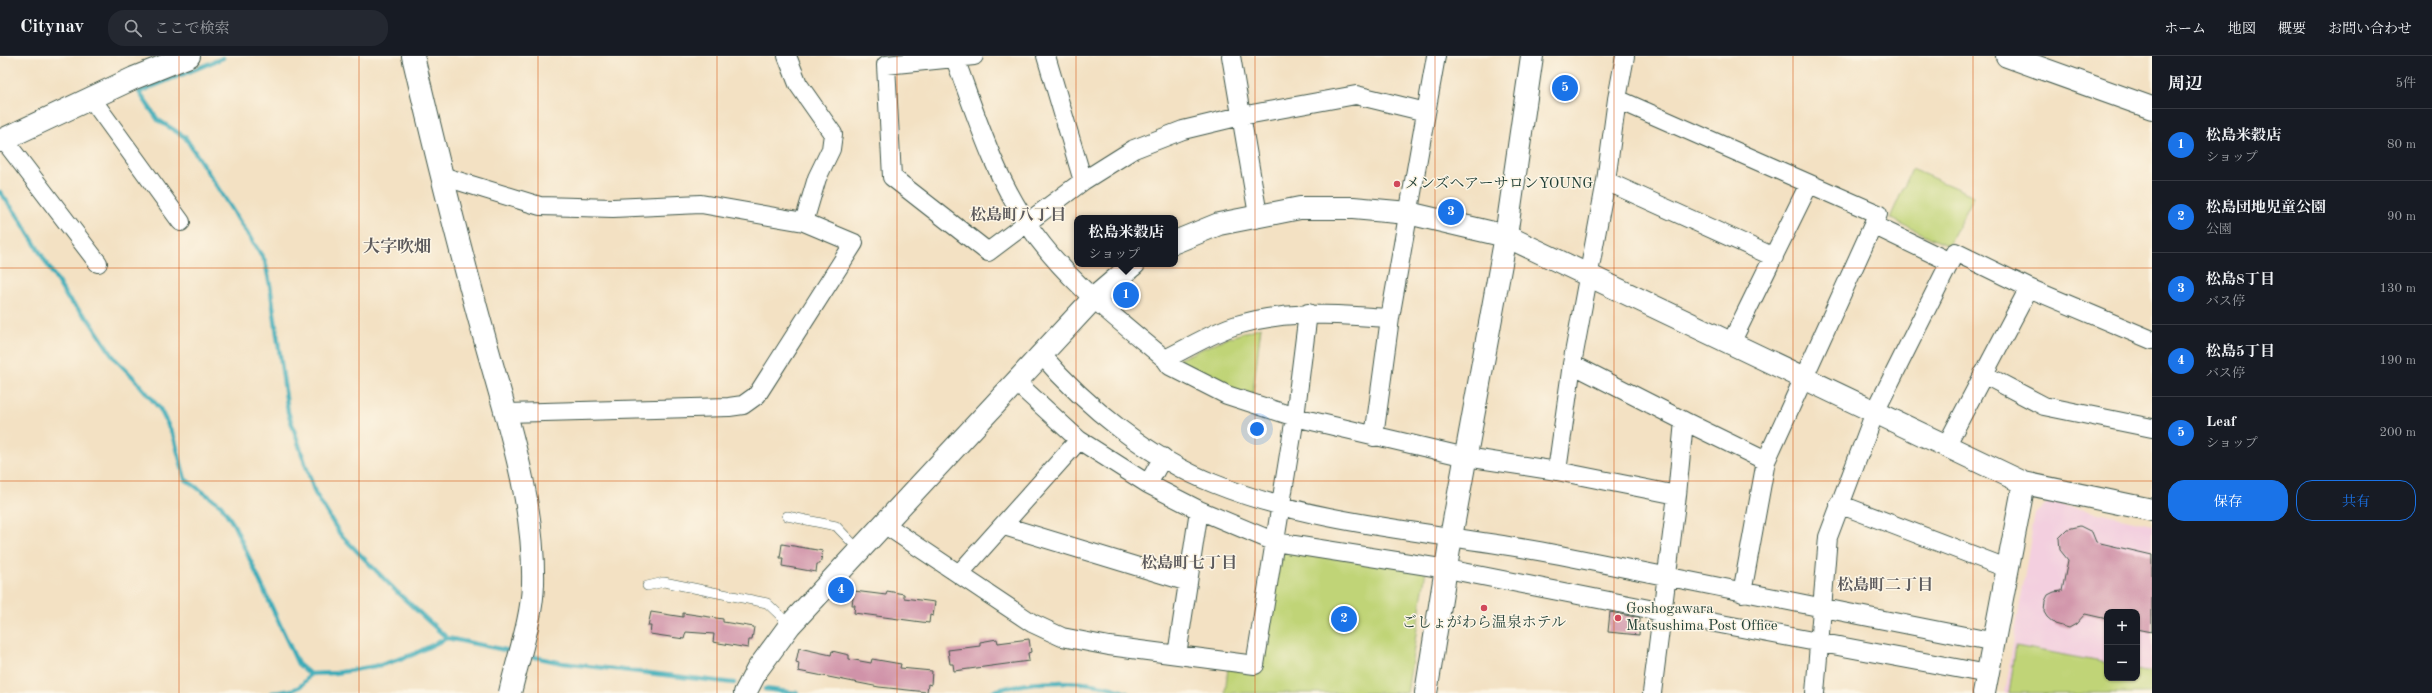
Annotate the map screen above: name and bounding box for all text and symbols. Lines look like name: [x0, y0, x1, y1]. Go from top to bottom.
search box: [108, 10, 388, 46]
icon: search: [122, 17, 144, 39]
text: Citynav: [20, 18, 84, 37]
text: ここで検索: [154, 22, 229, 37]
text: ホーム: [2164, 22, 2206, 36]
text: 地図: [2228, 22, 2256, 36]
text: 概要: [2278, 22, 2306, 36]
text: お問い合わせ: [2328, 22, 2412, 36]
pin: 5: [1552, 73, 1578, 103]
text: 周辺: [2168, 76, 2202, 93]
text: 5件: [2395, 77, 2416, 90]
text: 松島米穀店: [2206, 129, 2281, 144]
text: 1: [2177, 138, 2185, 151]
text: 80 m: [2387, 138, 2416, 151]
text: ショップ: [2206, 151, 2258, 164]
place label: メンズヘアーサロンYOUNG: [1405, 175, 1593, 192]
marker: メンズヘアーサロンYOUNG: [1392, 179, 1402, 189]
pin: 3: [1438, 197, 1464, 227]
text: 松島団地児童公園: [2206, 201, 2326, 216]
district label: 松島町八丁目: [970, 206, 1066, 224]
text: 2: [2177, 210, 2185, 223]
text: 90 m: [2387, 210, 2416, 223]
popup: [1074, 215, 1178, 267]
text: 公園: [2206, 223, 2232, 236]
text: 松島米穀店: [1088, 226, 1164, 241]
district label: 大字吹畑: [363, 237, 431, 256]
text: ショップ: [1088, 248, 1140, 261]
text: 松島8丁目: [2206, 273, 2275, 288]
pin: 1: [1113, 280, 1139, 310]
text: 3: [2177, 282, 2185, 295]
text: 130 m: [2379, 282, 2416, 295]
text: バス停: [2206, 295, 2245, 308]
text: 松島5丁目: [2206, 345, 2275, 360]
text: 4: [2177, 354, 2185, 367]
text: 190 m: [2379, 354, 2416, 367]
text: バス停: [2206, 367, 2245, 380]
text: Leaf: [2206, 415, 2236, 430]
your location: [1247, 419, 1267, 439]
text: 5: [2177, 426, 2185, 439]
text: 200 m: [2379, 426, 2416, 439]
text: ショップ: [2206, 437, 2258, 450]
button: 保存: [2168, 480, 2288, 521]
button: 共有: [2296, 480, 2416, 521]
district label: 松島町七丁目: [1141, 554, 1237, 572]
pin: 4: [828, 575, 854, 605]
district label: 松島町二丁目: [1837, 576, 1933, 594]
place label: Goshogawara Matsushima Post Office: [1626, 602, 1778, 634]
marker: ごしょがわら温泉ホテル: [1479, 603, 1489, 613]
pin: 2: [1331, 604, 1357, 634]
map controls: [2104, 609, 2140, 681]
button: +: [2104, 609, 2140, 645]
marker: Goshogawara Matsushima Post Office: [1613, 613, 1623, 623]
place label: ごしょがわら温泉ホテル: [1402, 614, 1566, 631]
button: −: [2104, 645, 2140, 681]

